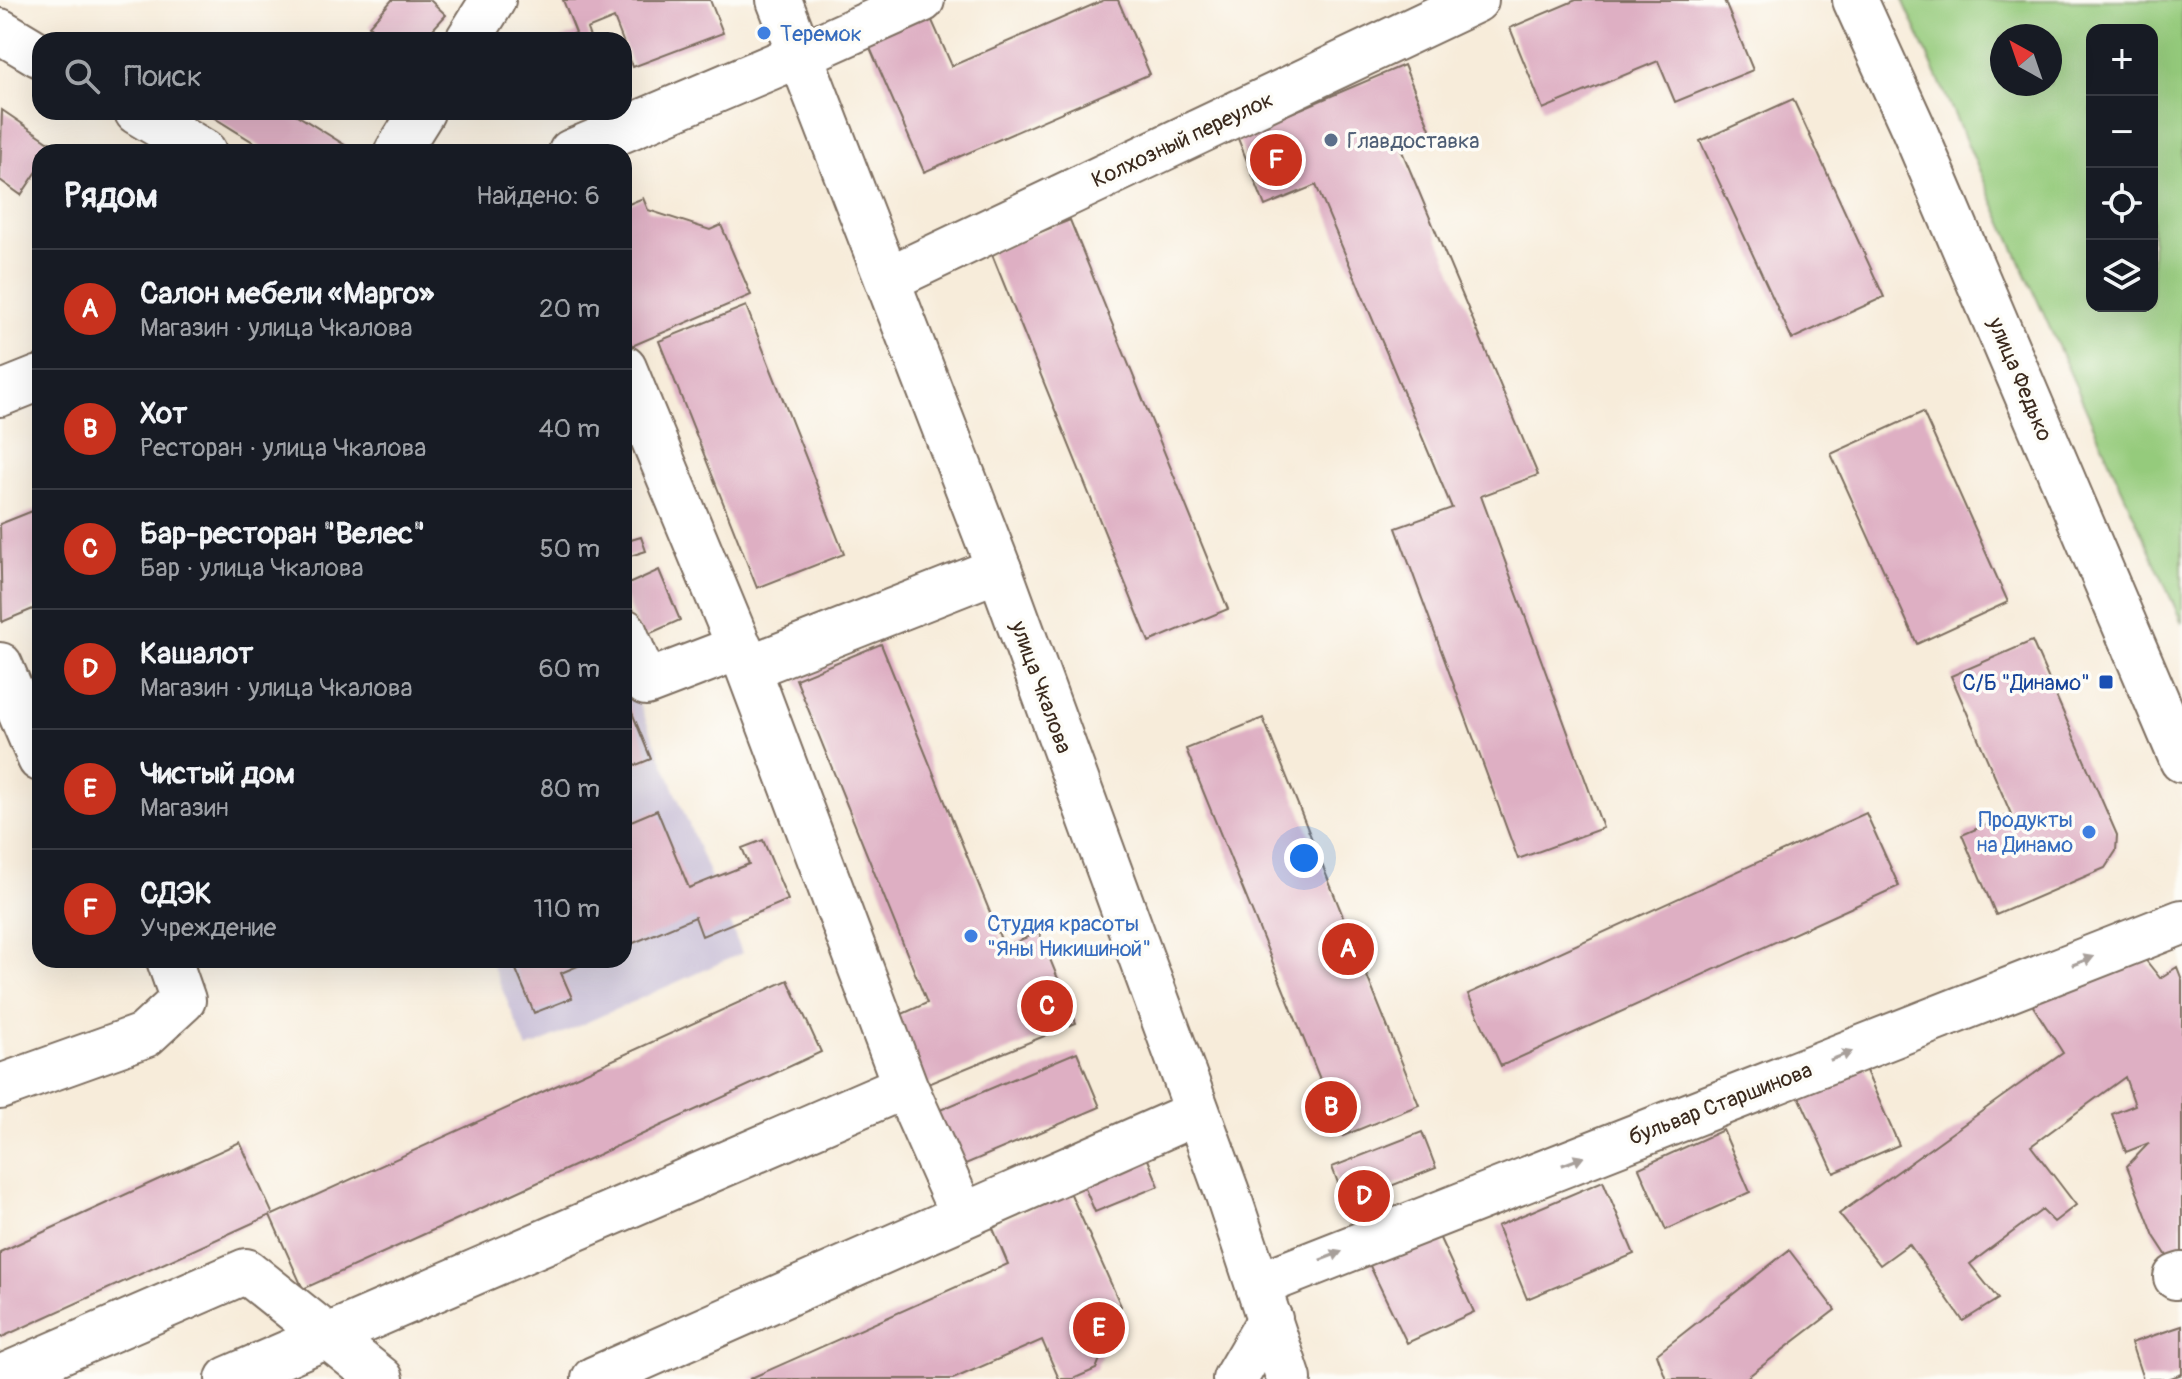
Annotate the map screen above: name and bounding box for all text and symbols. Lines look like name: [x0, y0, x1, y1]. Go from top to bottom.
place label: Теремок: [780, 20, 862, 48]
marker: Теремок: [755, 24, 773, 42]
north arrow: [1990, 24, 2062, 96]
map controls: [2086, 24, 2158, 312]
button: +: [2086, 24, 2158, 96]
search box: [32, 32, 632, 120]
icon: search: [60, 54, 104, 98]
text: Поиск: [124, 58, 202, 95]
street label: Колхозный переулок: [1087, 86, 1278, 194]
button: −: [2086, 96, 2158, 168]
place label: Главдоставка: [1347, 127, 1480, 155]
pin: F: [1250, 130, 1302, 190]
marker: Главдоставка: [1322, 131, 1340, 149]
button: locate: [2086, 168, 2158, 240]
text: Рядом: [64, 175, 158, 218]
text: Найдено: 6: [476, 180, 600, 212]
button: layers: [2086, 240, 2158, 312]
text: Салон мебели «Марго»: [140, 275, 434, 312]
text: A: [82, 293, 98, 325]
text: 20 m: [539, 293, 600, 325]
text: Магазин · улица Чкалова: [140, 312, 413, 344]
street label: улица Федько: [1981, 312, 2059, 446]
text: Хот: [140, 395, 187, 432]
text: B: [83, 413, 97, 445]
text: 40 m: [538, 413, 600, 445]
text: Ресторан · улица Чкалова: [140, 432, 426, 464]
text: Бар-ресторан "Велес": [140, 515, 425, 552]
text: C: [82, 533, 98, 565]
text: 50 m: [539, 533, 600, 565]
text: Бар · улица Чкалова: [140, 552, 364, 584]
street label: улица Чкалова: [1004, 616, 1078, 757]
text: Кашалот: [140, 635, 253, 672]
text: D: [82, 653, 98, 685]
text: 60 m: [538, 653, 600, 685]
place label: С/Б "Динамо": [1962, 669, 2090, 697]
text: Магазин · улица Чкалова: [140, 672, 413, 704]
marker: С/Б "Динамо": [2097, 673, 2115, 691]
text: Чистый дом: [140, 755, 295, 792]
text: E: [83, 773, 97, 805]
text: 80 m: [540, 773, 600, 805]
text: Магазин: [140, 792, 229, 824]
place label: Продукты на Динамо: [1977, 806, 2073, 859]
marker: Продукты на Динамо: [2080, 823, 2098, 841]
your location: [1284, 838, 1324, 878]
text: СДЭК: [140, 875, 212, 912]
text: F: [82, 893, 98, 925]
text: 110 m: [533, 893, 600, 925]
place label: Студия красоты "Яны Никишиной": [987, 910, 1151, 963]
text: Учреждение: [140, 912, 276, 944]
pin: A: [1322, 919, 1374, 979]
marker: Студия красоты "Яны Никишиной": [962, 927, 980, 945]
one-way arrow: [2071, 954, 2095, 967]
pin: C: [1021, 976, 1073, 1036]
one-way arrow: [1829, 1049, 1853, 1062]
street label: бульвар Старшинова: [1625, 1056, 1816, 1152]
pin: B: [1305, 1077, 1357, 1137]
one-way arrow: [1561, 1154, 1585, 1167]
pin: D: [1338, 1166, 1390, 1226]
one-way arrow: [1319, 1249, 1343, 1262]
pin: E: [1073, 1298, 1125, 1358]

